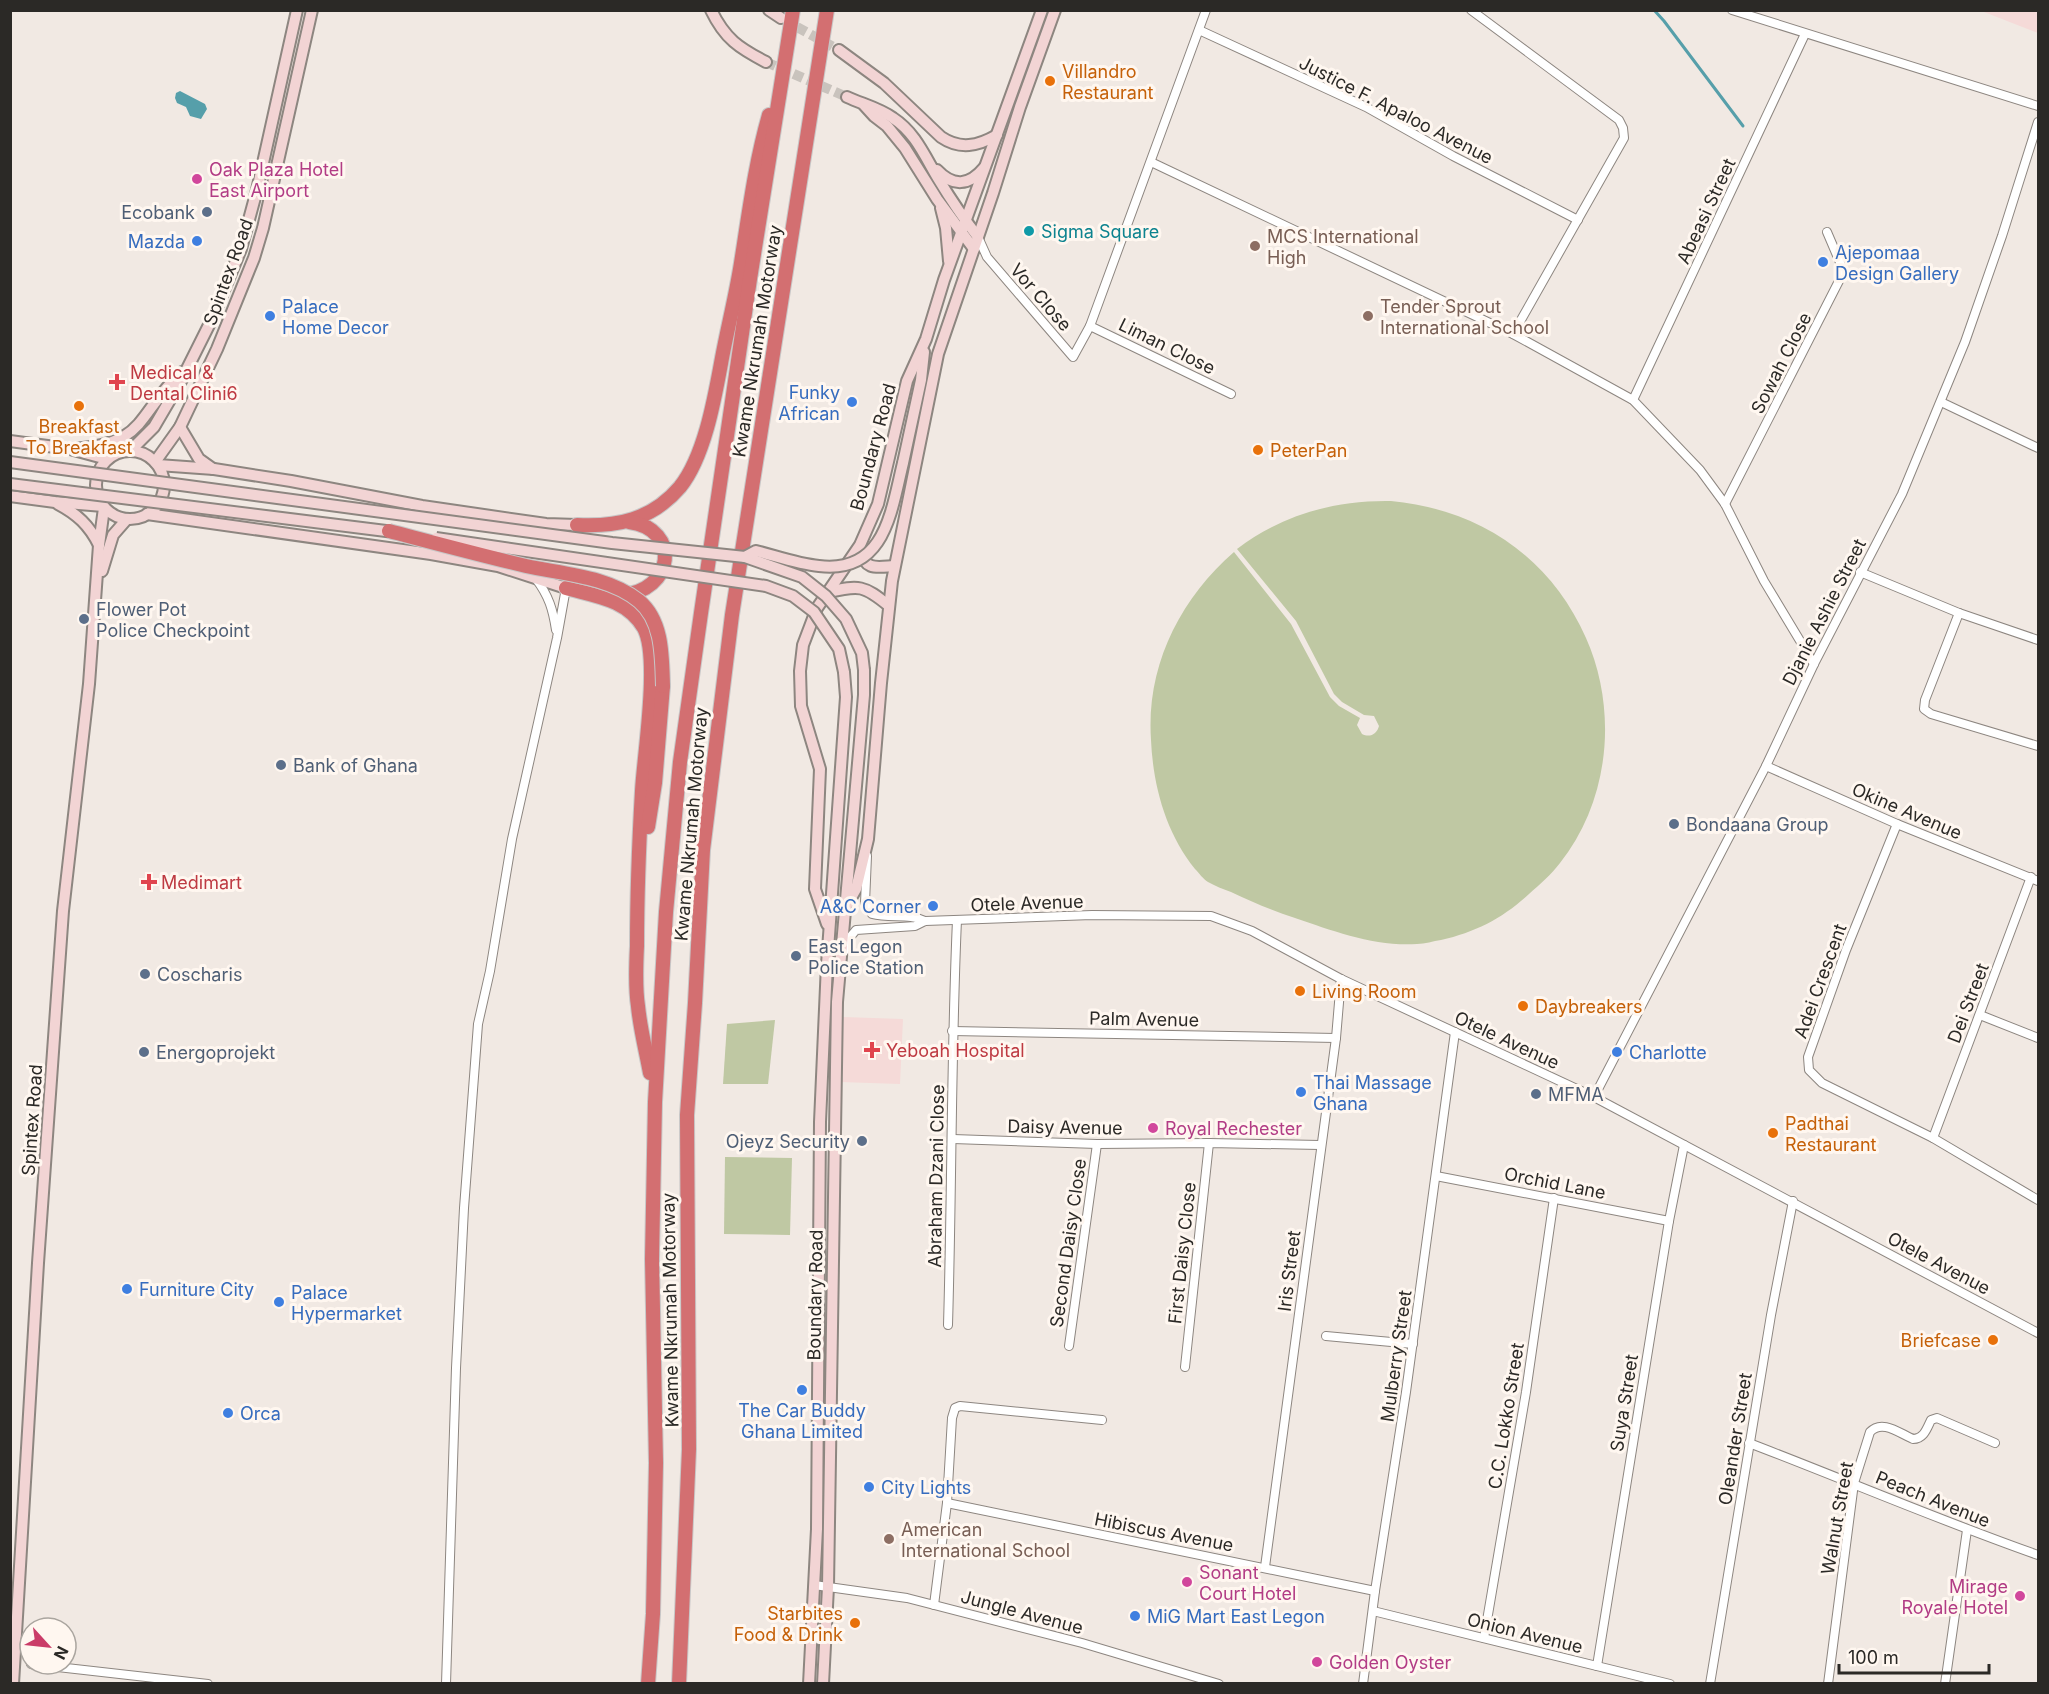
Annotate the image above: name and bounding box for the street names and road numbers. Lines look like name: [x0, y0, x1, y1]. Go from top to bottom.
street label: Justice F. Apaloo Avenue: [1296, 52, 1496, 168]
street label: Abeasi Street: [1672, 155, 1740, 267]
street label: Spintex Road: [199, 216, 257, 328]
street label: Kwame Nkrumah Motorway: [728, 223, 786, 459]
street label: Vor Close: [1006, 259, 1076, 335]
street label: Sowah Close: [1746, 309, 1816, 417]
street label: Liman Close: [1115, 314, 1219, 378]
street label: Boundary Road: [846, 381, 900, 513]
street label: Djanie Ashie Street: [1778, 535, 1870, 689]
street label: Kwame Nkrumah Motorway: [670, 706, 712, 942]
street label: Okine Avenue: [1849, 778, 1965, 844]
street label: Otele Avenue: [970, 891, 1084, 915]
street label: Adei Crescent: [1790, 921, 1850, 1041]
street label: Dei Street: [1943, 960, 1993, 1046]
street label: Otele Avenue: [1451, 1007, 1563, 1073]
street label: Palm Avenue: [1089, 1008, 1199, 1030]
street label: Spintex Road: [18, 1064, 46, 1176]
street label: Abraham Dzani Close: [924, 1084, 948, 1268]
street label: Daisy Avenue: [1007, 1115, 1123, 1139]
street label: Second Daisy Close: [1046, 1157, 1090, 1329]
street label: Orchid Lane: [1502, 1163, 1608, 1203]
street label: First Daisy Close: [1164, 1181, 1200, 1325]
street label: Kwame Nkrumah Motorway: [657, 1192, 683, 1428]
street label: Otele Avenue: [1884, 1227, 1994, 1299]
street label: Iris Street: [1274, 1229, 1304, 1313]
street label: Boundary Road: [803, 1230, 827, 1360]
street label: Mulberry Street: [1376, 1289, 1416, 1423]
street label: C.C. Lokko Street: [1484, 1341, 1528, 1491]
street label: Suya Street: [1606, 1353, 1642, 1453]
street label: Oleander Street: [1714, 1371, 1756, 1507]
street label: Walnut Street: [1817, 1460, 1857, 1576]
street label: Peach Avenue: [1873, 1467, 1993, 1531]
street label: Hibiscus Avenue: [1093, 1508, 1235, 1556]
street label: Jungle Avenue: [959, 1586, 1085, 1638]
street label: Onion Avenue: [1465, 1608, 1585, 1658]

